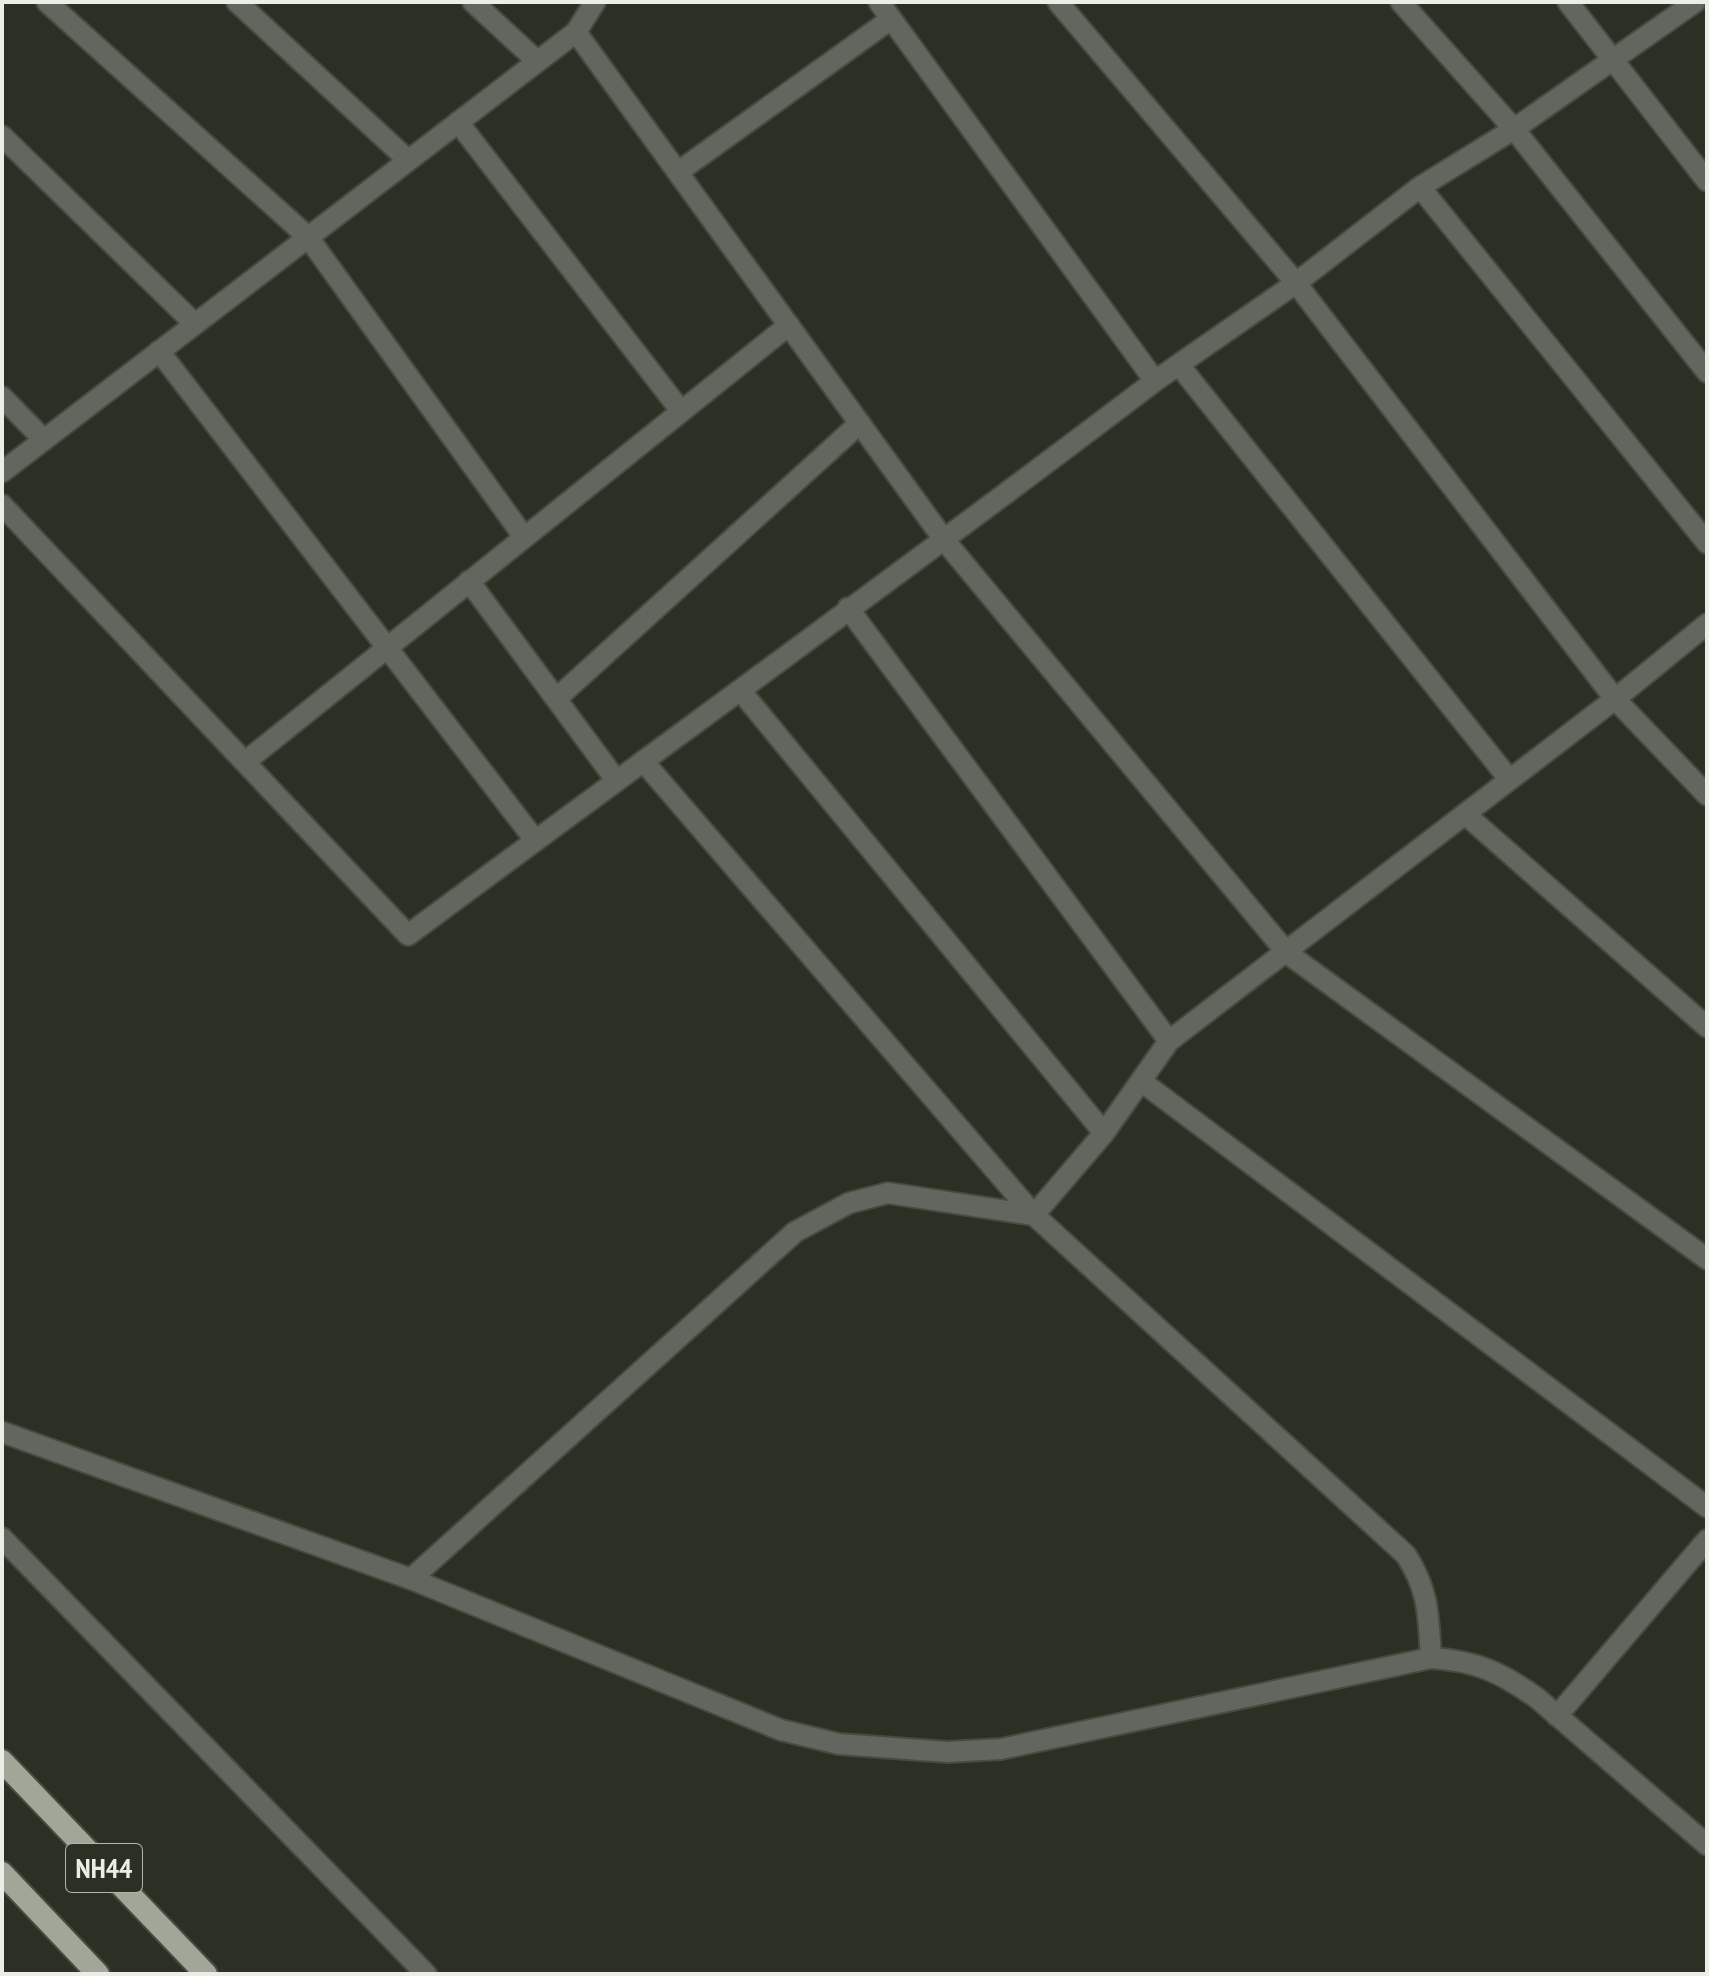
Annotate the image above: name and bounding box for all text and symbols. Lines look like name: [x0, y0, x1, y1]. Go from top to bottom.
road number: NH44: [66, 1844, 142, 1892]

